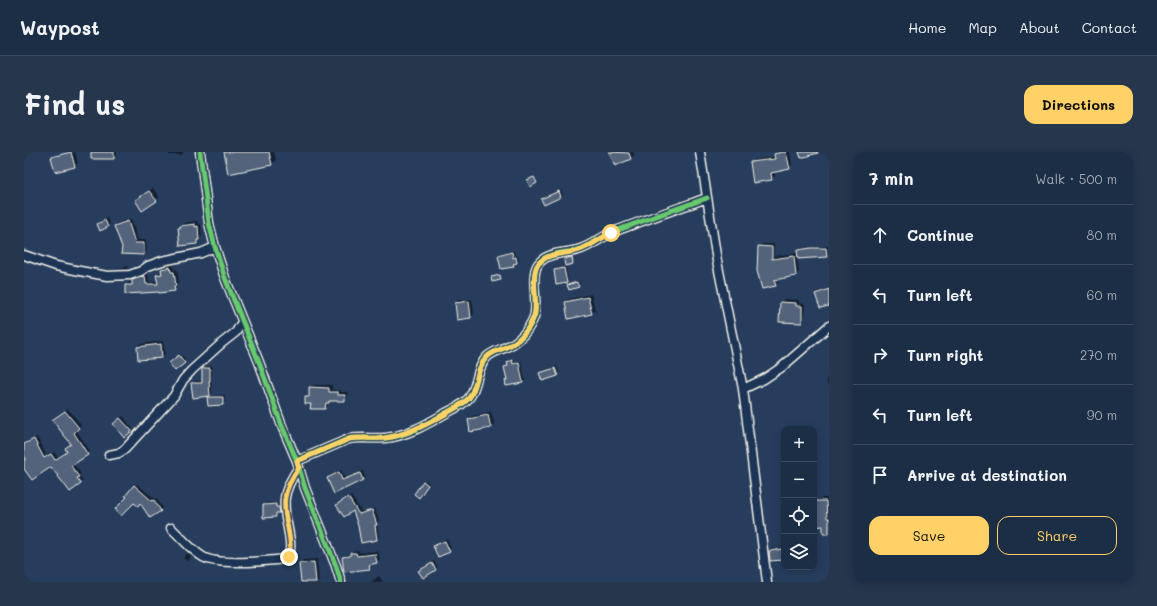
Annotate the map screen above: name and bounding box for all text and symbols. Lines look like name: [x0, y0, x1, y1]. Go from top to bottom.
text: Waypost: [20, 15, 100, 40]
text: Home: [908, 18, 946, 37]
text: Map: [968, 18, 997, 37]
text: About: [1019, 18, 1060, 37]
text: Contact: [1082, 18, 1137, 37]
button: Directions: [1024, 85, 1133, 124]
text: Find us: [24, 86, 125, 122]
text: 7 min: [869, 167, 914, 189]
text: Walk · 500 m: [1035, 170, 1117, 187]
route start: [602, 224, 620, 242]
icon: ahead: [869, 224, 891, 246]
text: Continue: [907, 225, 974, 245]
text: 80 m: [1087, 226, 1117, 243]
icon: left: [869, 284, 891, 306]
text: Turn left: [907, 285, 972, 305]
text: 60 m: [1087, 286, 1117, 303]
icon: right: [869, 344, 891, 366]
text: Turn right: [907, 345, 984, 365]
text: 270 m: [1080, 346, 1117, 363]
icon: left: [869, 404, 891, 426]
text: Turn left: [907, 405, 972, 425]
text: 90 m: [1087, 406, 1117, 423]
map controls: [781, 426, 817, 570]
button: +: [781, 426, 817, 462]
button: −: [781, 462, 817, 498]
icon: arrive: [869, 464, 891, 486]
text: Arrive at destination: [907, 465, 1067, 485]
button: locate: [781, 498, 817, 534]
button: Save: [869, 516, 989, 555]
button: Share: [997, 516, 1117, 555]
button: layers: [781, 534, 817, 570]
route end: [280, 548, 298, 566]

